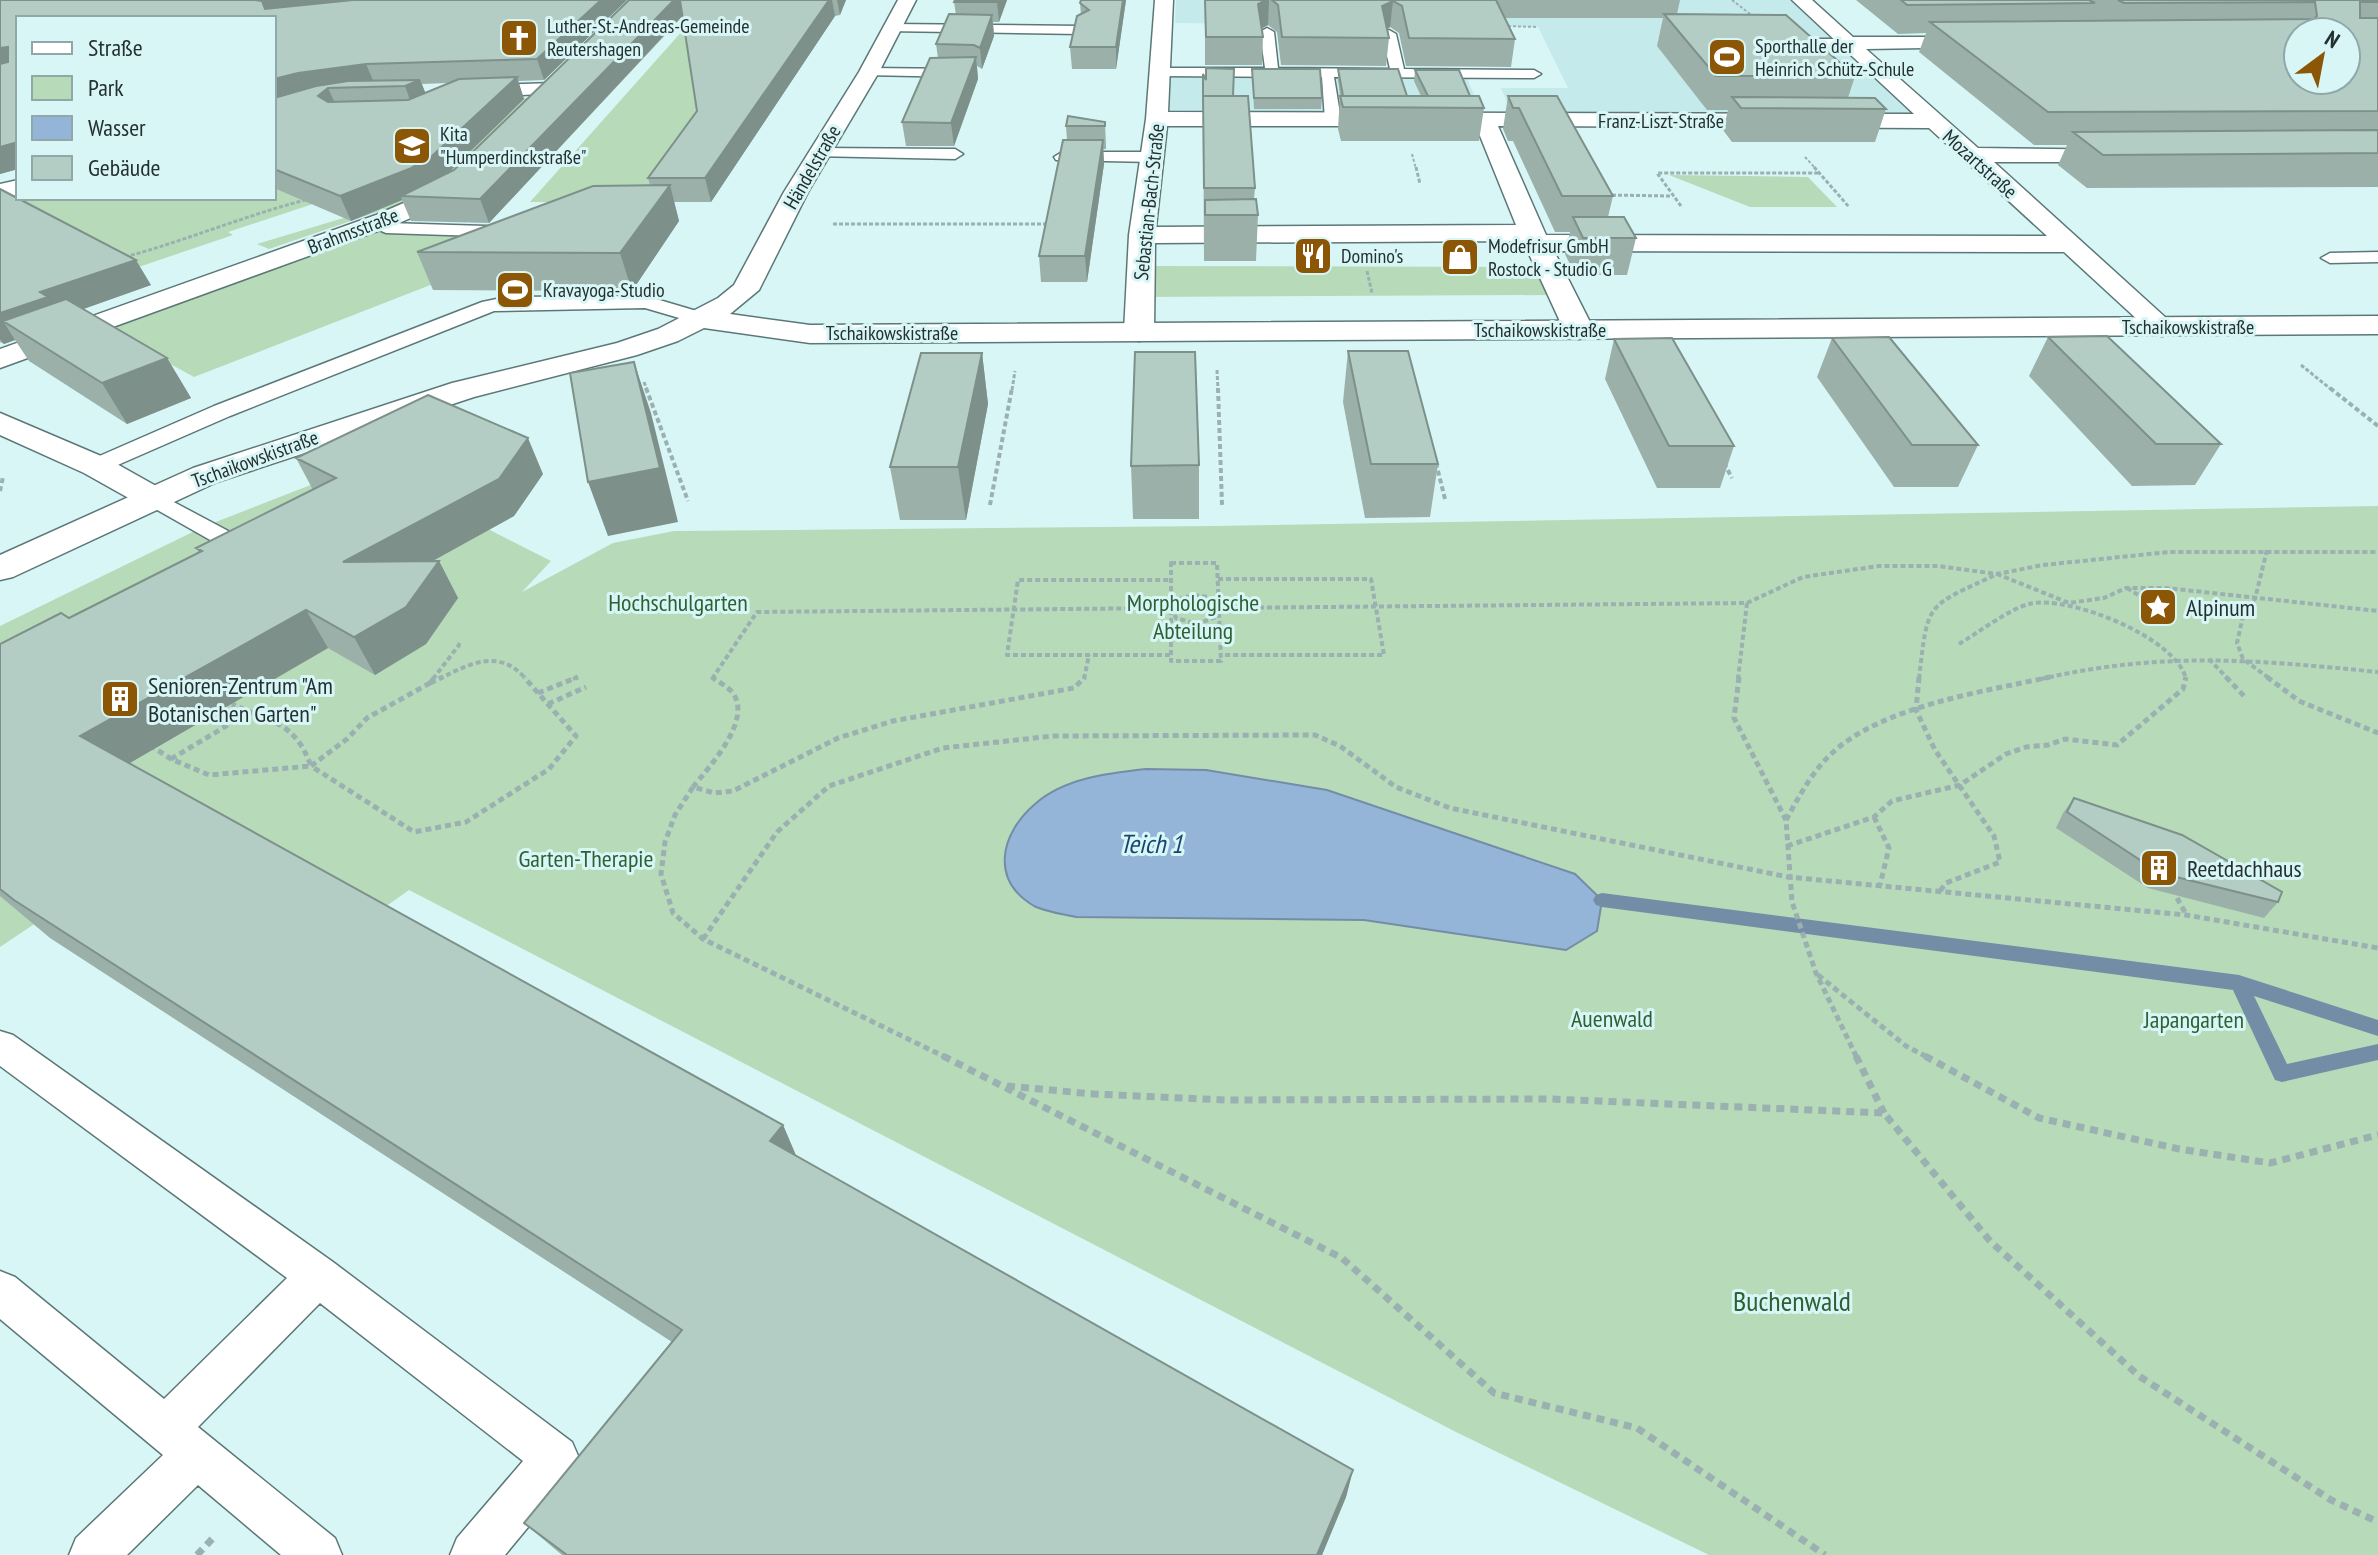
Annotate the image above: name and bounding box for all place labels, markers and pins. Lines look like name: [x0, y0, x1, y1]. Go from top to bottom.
place label: Luther-St.-Andreas-Gemeinde Reutershagen: [547, 13, 750, 62]
church icon: Luther-St.-Andreas-Gemeinde Reutershagen: [498, 17, 540, 59]
place label: Sporthalle der Heinrich Schütz-Schule: [1755, 33, 1914, 82]
sports icon: Sporthalle der Heinrich Schütz-Schule: [1706, 36, 1748, 78]
place label: Kita "Humperdinckstraße": [440, 121, 586, 170]
school or university icon: Kita "Humperdinckstraße": [391, 125, 433, 167]
place label: Modefrisur GmbH Rostock - Studio G: [1488, 233, 1612, 282]
restaurant icon: Domino's: [1292, 235, 1334, 277]
shop icon: Modefrisur GmbH Rostock - Studio G: [1439, 236, 1481, 278]
place label: Domino's: [1341, 243, 1404, 269]
sports icon: Kravayoga-Studio: [494, 269, 536, 311]
place label: Kravayoga-Studio: [543, 277, 665, 303]
place icon: Alpinum: [2137, 586, 2179, 628]
place label: Alpinum: [2186, 592, 2255, 623]
place label: Senioren-Zentrum "Am Botanischen Garten": [148, 670, 333, 729]
building icon: Senioren-Zentrum "Am Botanischen Garten": [99, 678, 141, 720]
building icon: Reetdachhaus: [2138, 847, 2180, 889]
place label: Reetdachhaus: [2187, 853, 2302, 884]

